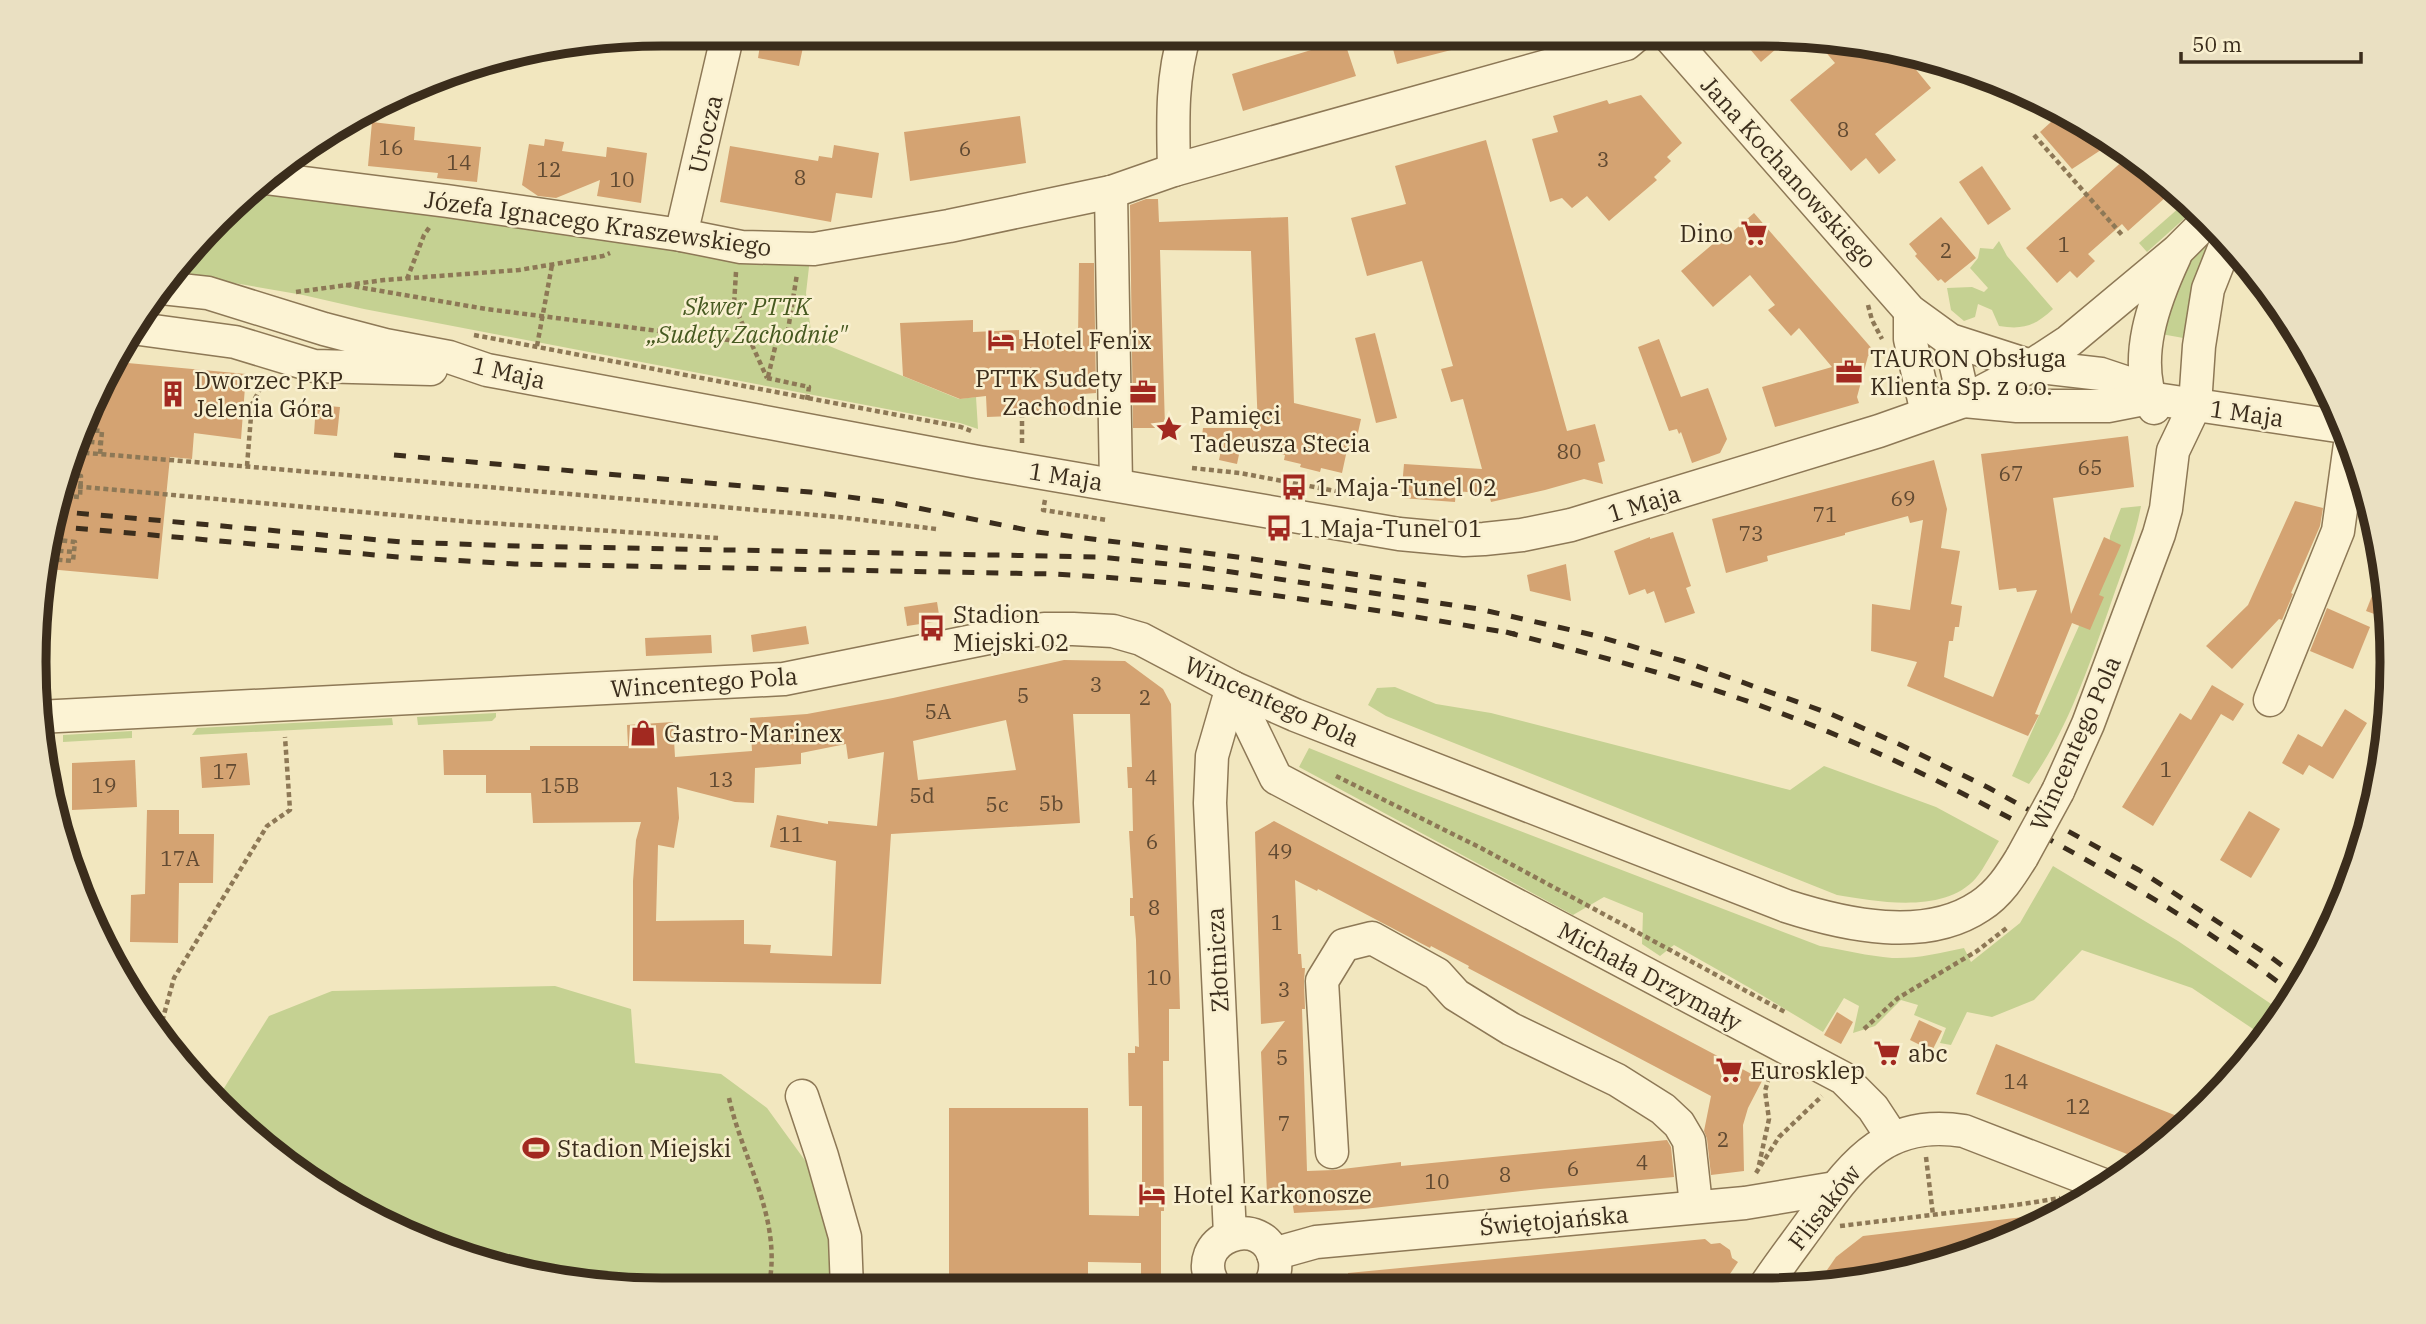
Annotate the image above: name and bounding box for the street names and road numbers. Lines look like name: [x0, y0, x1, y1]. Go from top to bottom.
street label: Jana Kochanowskiego: [1694, 69, 1884, 275]
street label: Urocza: [680, 92, 730, 176]
street label: Józefa Ignacego Kraszewskiego: [422, 183, 774, 263]
street label: 1 Maja: [469, 348, 549, 396]
street label: 1 Maja: [2208, 392, 2286, 434]
street label: 1 Maja: [1027, 454, 1105, 498]
street label: 1 Maja: [1604, 477, 1684, 529]
street label: Wincentego Pola: [1180, 648, 1364, 754]
street label: Wincentego Pola: [2022, 651, 2128, 835]
street label: Wincentego Pola: [609, 659, 799, 705]
street label: Złotnicza: [1198, 907, 1236, 1013]
street label: Michała Drzymały: [1553, 914, 1748, 1038]
street label: Flisaków: [1781, 1157, 1868, 1256]
street label: Świętojańska: [1478, 1198, 1630, 1242]

